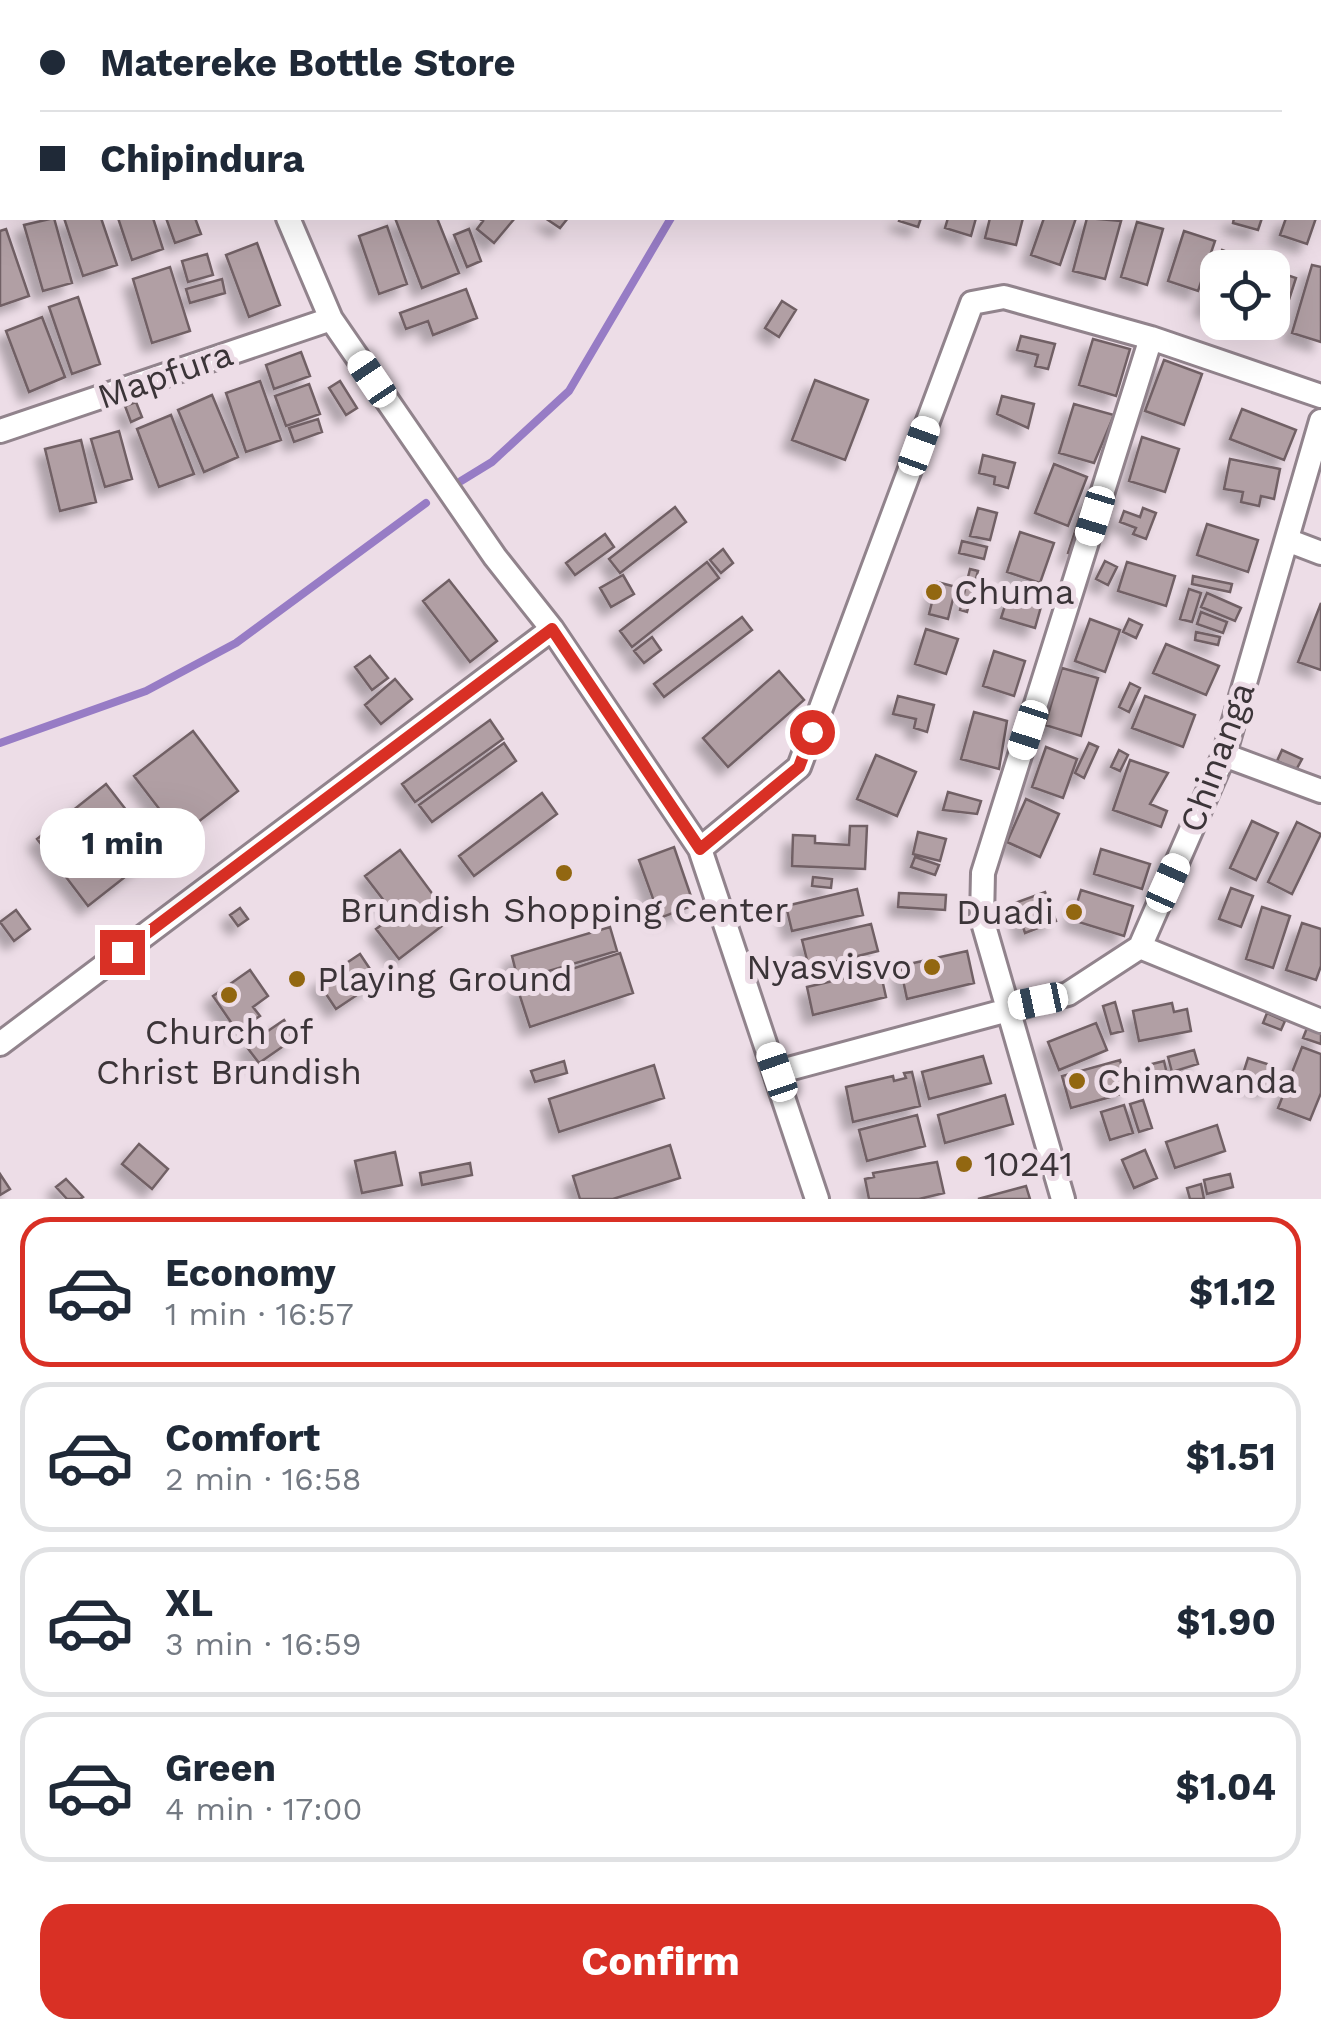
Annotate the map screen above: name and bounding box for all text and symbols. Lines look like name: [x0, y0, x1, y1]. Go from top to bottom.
text: Matereke Bottle Store: [100, 41, 516, 85]
text: Chipindura: [100, 137, 304, 181]
map controls: [1200, 250, 1290, 340]
button: locate: [1200, 250, 1290, 340]
street label: Mapfura: [92, 332, 238, 418]
car: [343, 346, 401, 412]
car: [895, 413, 943, 479]
car: [1072, 483, 1118, 549]
place label: Chuma: [954, 571, 1074, 613]
marker: Chuma: [923, 581, 945, 603]
street label: Chinanga: [1170, 676, 1264, 838]
car: [1004, 697, 1052, 763]
route start: [790, 710, 835, 755]
callout: 1 min: [39, 807, 204, 877]
text: 1 min: [81, 824, 164, 862]
car: [1142, 849, 1194, 917]
marker: Brundish Shopping Center: [553, 862, 575, 884]
place label: Brundish Shopping Center: [340, 889, 788, 931]
place label: Duadi: [956, 891, 1054, 933]
marker: Duadi: [1063, 901, 1085, 923]
route end: [100, 930, 145, 975]
place label: Nyasvisvo: [746, 946, 912, 988]
marker: Nyasvisvo: [921, 956, 943, 978]
place label: Playing Ground: [317, 958, 573, 1000]
marker: Playing Ground: [286, 968, 308, 990]
car: [1006, 980, 1070, 1022]
marker: Church of Christ Brundish: [218, 984, 240, 1006]
place label: Church of Christ Brundish: [96, 1011, 362, 1093]
car: [753, 1039, 801, 1105]
place label: Chimwanda: [1097, 1060, 1297, 1102]
marker: Chimwanda: [1066, 1070, 1088, 1092]
place label: 10241: [984, 1143, 1073, 1185]
marker: 10241: [953, 1153, 975, 1175]
icon: car: [45, 1247, 135, 1337]
text: Economy: [165, 1251, 336, 1295]
text: $1.12: [1189, 1270, 1276, 1314]
text: 1 min · 16:57: [165, 1295, 354, 1333]
icon: car: [45, 1412, 135, 1502]
text: Comfort: [165, 1416, 320, 1460]
text: $1.51: [1186, 1435, 1276, 1479]
text: 2 min · 16:58: [165, 1460, 362, 1498]
icon: car: [45, 1577, 135, 1667]
text: XL: [165, 1581, 213, 1625]
text: $1.90: [1176, 1600, 1276, 1644]
text: 3 min · 16:59: [165, 1625, 362, 1663]
icon: car: [45, 1742, 135, 1832]
text: Green: [165, 1746, 276, 1790]
text: $1.04: [1176, 1765, 1276, 1809]
text: 4 min · 17:00: [165, 1790, 362, 1828]
button: Confirm: [40, 1904, 1281, 2019]

